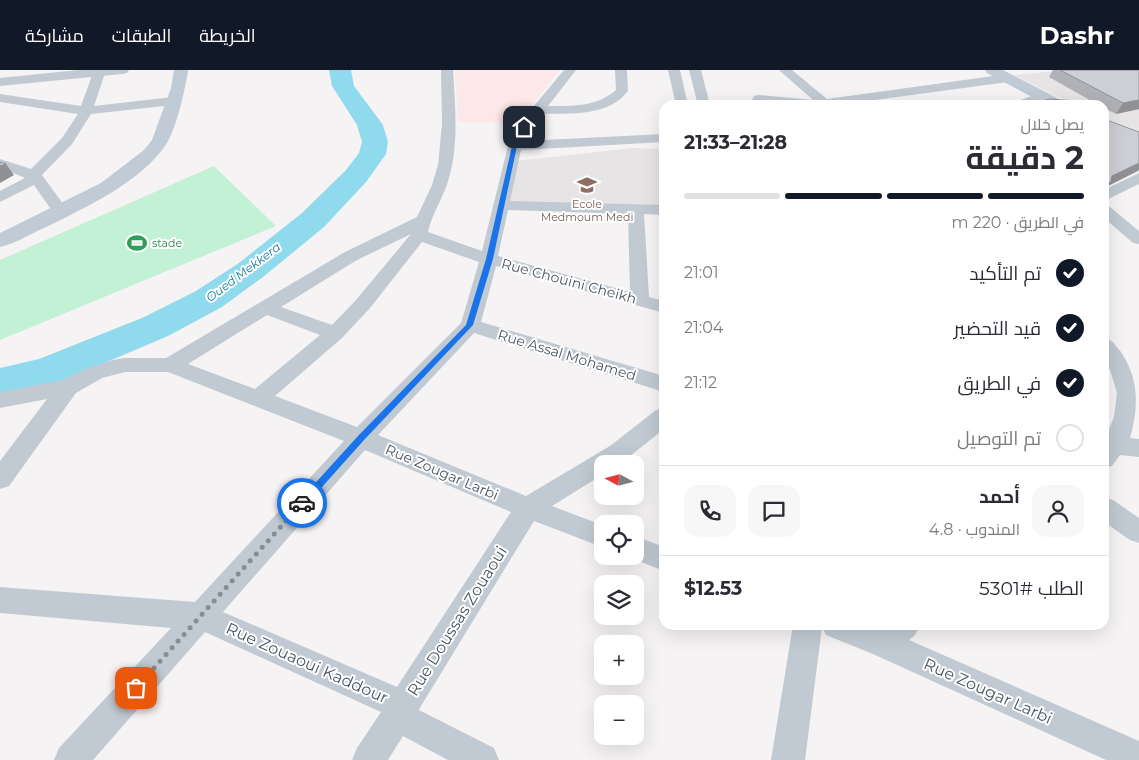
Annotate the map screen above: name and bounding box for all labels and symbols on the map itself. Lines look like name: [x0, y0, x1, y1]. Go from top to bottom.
pin: [503, 106, 545, 148]
school or university icon: Ecole Medmoum Medi: [576, 174, 598, 196]
place label: Ecole Medmoum Medi: [541, 197, 633, 224]
sports icon: stade: [126, 232, 148, 254]
place label: stade: [152, 236, 183, 250]
water label: Oued Mekkera: [203, 239, 283, 305]
street label: Rue Chouini Cheikh: [499, 254, 639, 308]
street label: Rue Assal Mohamed: [496, 325, 638, 385]
street label: Rue Zougar Larbi: [383, 440, 501, 504]
north arrow: [594, 455, 644, 505]
courier: [277, 478, 327, 528]
street label: Rue Doussas Zouaoui: [403, 543, 511, 699]
street label: Rue Zouaoui Kaddour: [223, 619, 391, 707]
street label: Rue Zougar Larbi: [921, 654, 1055, 728]
pin: [115, 667, 157, 709]

